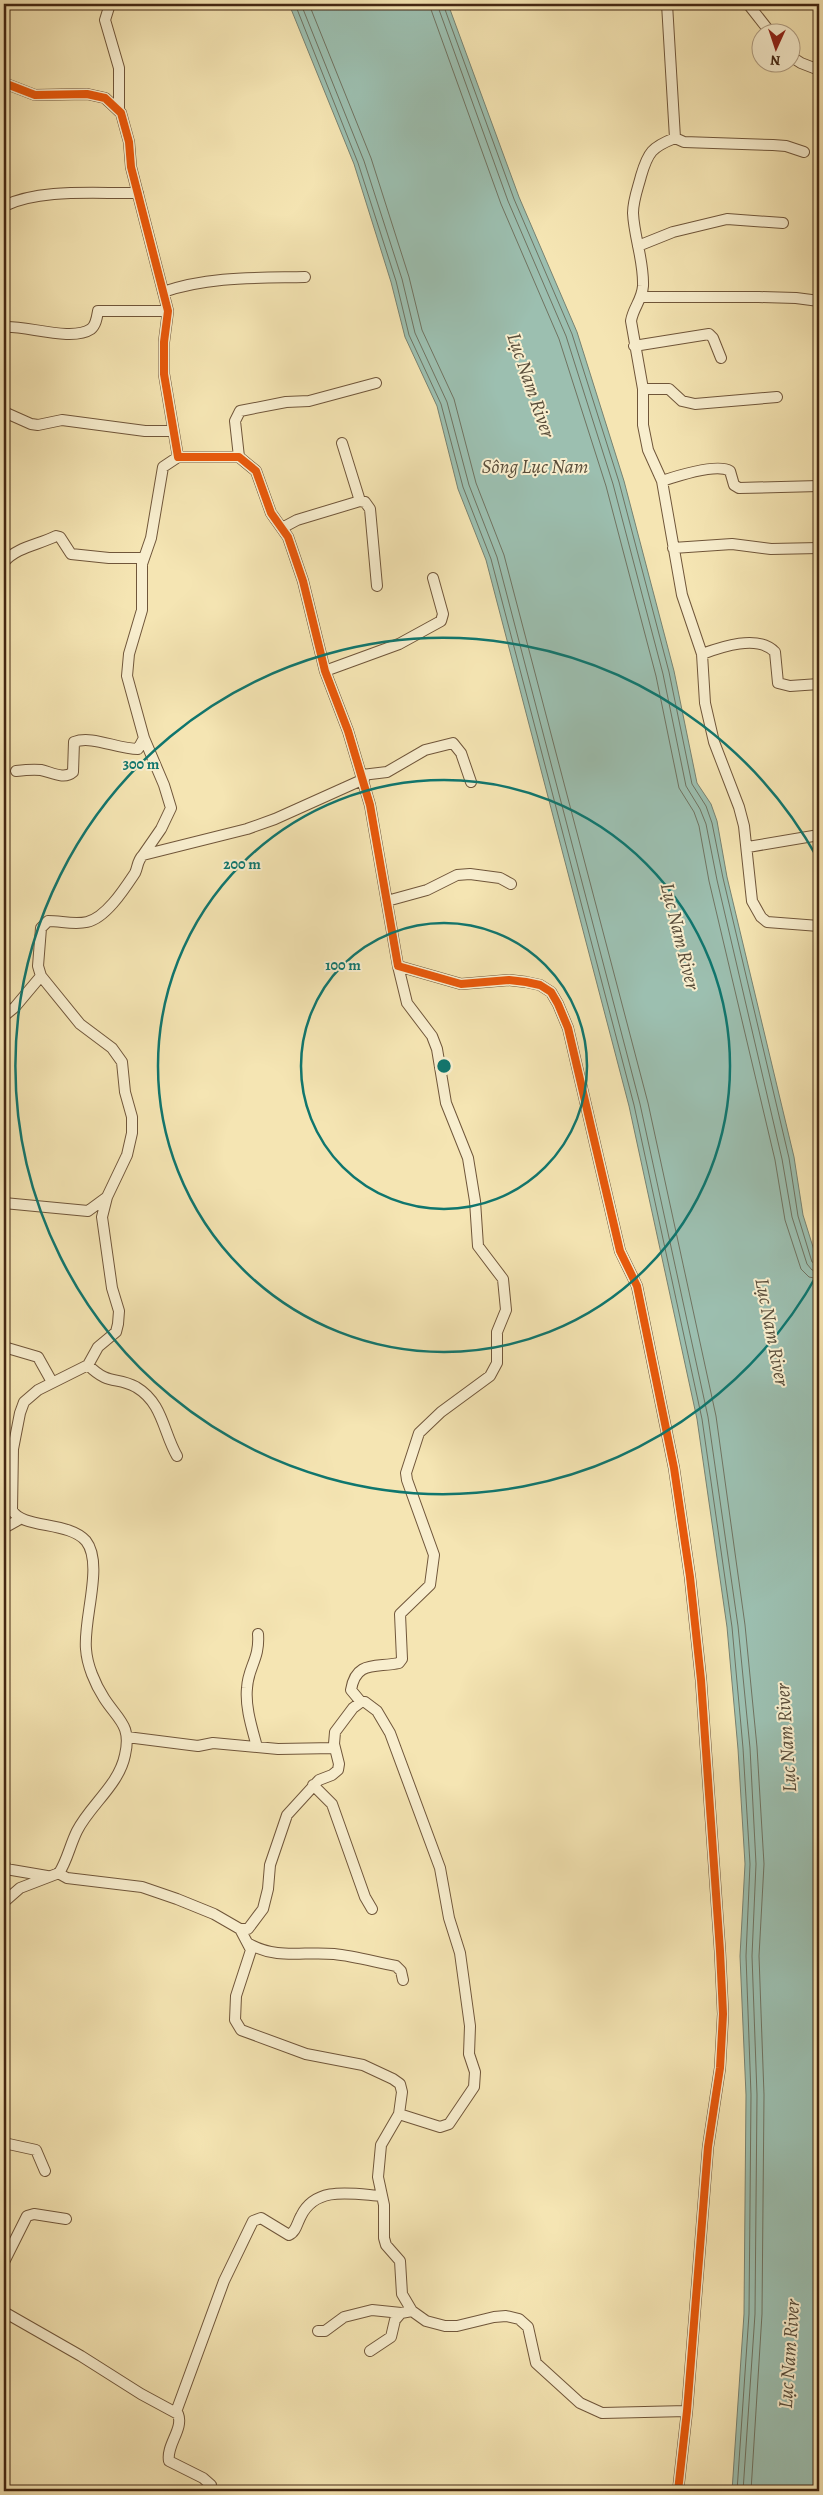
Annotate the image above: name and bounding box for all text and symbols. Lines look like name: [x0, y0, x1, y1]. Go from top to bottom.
north arrow: [750, 22, 800, 72]
text: N: [770, 51, 781, 70]
water label: Lục Nam River: [500, 329, 562, 442]
water label: Sông Lục Nam: [481, 453, 589, 480]
text: 300 m: [123, 754, 160, 774]
text: 200 m: [223, 854, 261, 874]
water label: Lục Nam River: [654, 880, 707, 993]
text: 100 m: [325, 955, 361, 975]
centre of rings: [435, 1057, 453, 1075]
water label: Lục Nam River: [748, 1276, 796, 1389]
water label: Lục Nam River: [769, 1681, 803, 1793]
water label: Lục Nam River: [772, 2297, 806, 2409]

